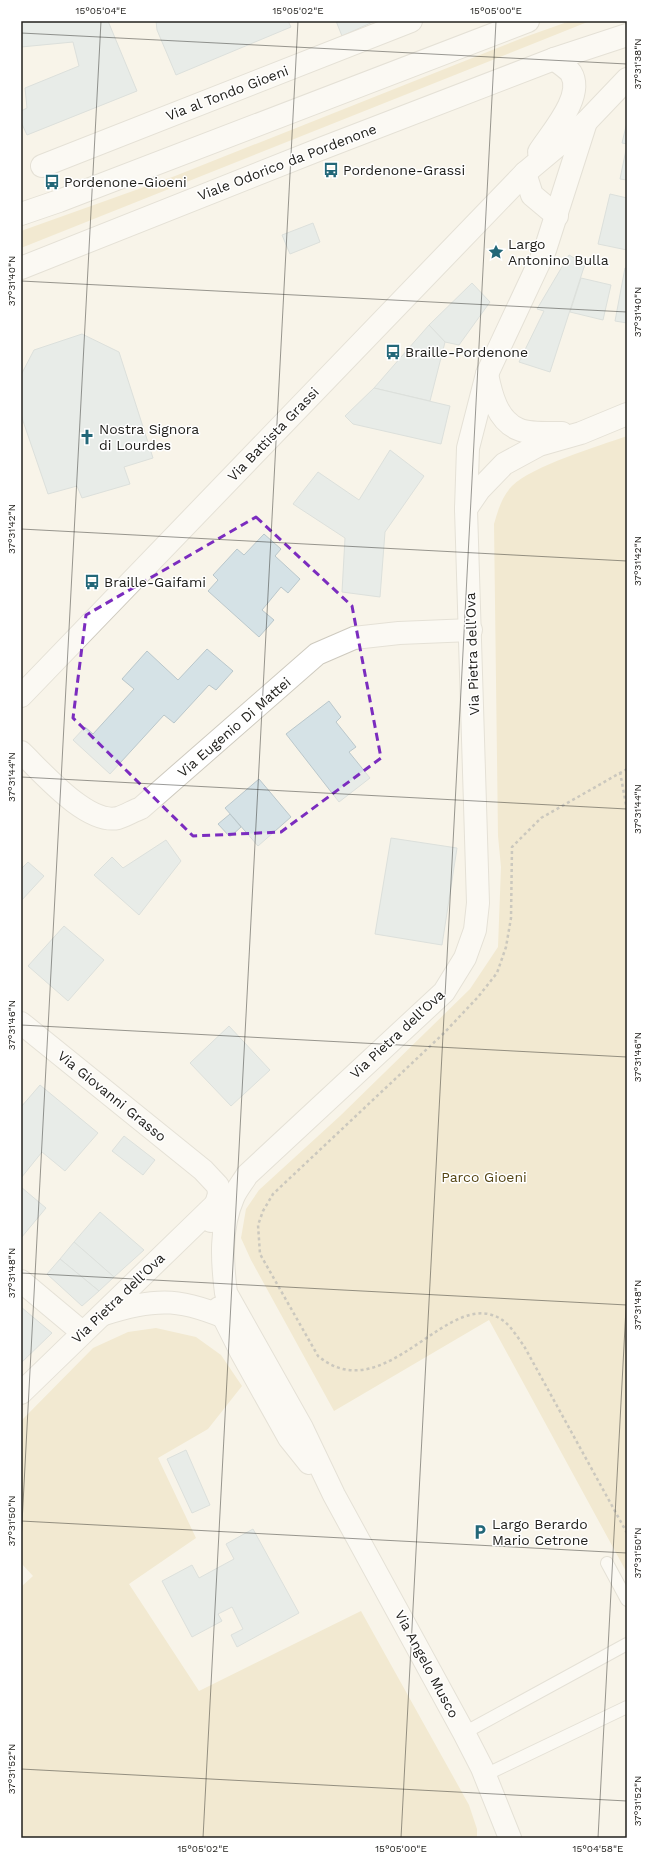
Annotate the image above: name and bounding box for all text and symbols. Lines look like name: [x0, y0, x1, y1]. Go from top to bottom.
text: 15°05'04"E: [76, 5, 126, 16]
text: 15°05'02"E: [272, 5, 324, 16]
text: 15°05'00"E: [470, 5, 522, 16]
text: 37°31'38"N: [632, 38, 643, 90]
street label: Via al Tondo Gioeni: [163, 62, 291, 124]
street label: Viale Odorico da Pordenone: [195, 120, 379, 204]
bus stop icon: Pordenone-Grassi: [322, 161, 340, 179]
place label: Pordenone-Grassi: [343, 162, 465, 178]
bus stop icon: Pordenone-Gioeni: [43, 173, 61, 191]
place label: Pordenone-Gioeni: [64, 174, 187, 190]
place label: Largo Antonino Bulla: [508, 236, 609, 268]
place icon: Largo Antonino Bulla: [487, 243, 505, 261]
text: 37°31'40"N: [6, 256, 17, 306]
text: 37°31'40"N: [632, 287, 643, 337]
bus stop icon: Braille-Pordenone: [384, 343, 402, 361]
place label: Braille-Pordenone: [405, 344, 528, 360]
street label: Via Battista Grassi: [224, 384, 322, 484]
place label: Nostra Signora di Lourdes: [99, 421, 199, 453]
church icon: Nostra Signora di Lourdes: [78, 428, 96, 446]
text: 37°31'42"N: [6, 504, 17, 554]
text: 37°31'42"N: [632, 536, 643, 586]
bus stop icon: Braille-Gaifami: [83, 573, 101, 591]
place label: Braille-Gaifami: [104, 574, 206, 590]
street label: Via Pietra dell'Ova: [462, 592, 482, 716]
street label: Via Eugenio Di Mattei: [174, 674, 294, 780]
text: 37°31'44"N: [6, 752, 17, 802]
text: 37°31'44"N: [632, 784, 643, 834]
street label: Via Pietra dell'Ova: [347, 986, 447, 1082]
text: 37°31'46"N: [6, 1000, 17, 1050]
text: 37°31'46"N: [632, 1032, 643, 1082]
street label: Via Giovanni Grasso: [55, 1047, 169, 1145]
park label: Parco Gioeni: [441, 1169, 527, 1185]
text: 37°31'48"N: [6, 1248, 17, 1298]
street label: Via Pietra dell'Ova: [68, 1249, 168, 1346]
text: 37°31'48"N: [632, 1280, 643, 1330]
text: 37°31'50"N: [6, 1495, 17, 1547]
place label: Largo Berardo Mario Cetrone: [492, 1516, 588, 1548]
parking icon: Largo Berardo Mario Cetrone: [471, 1523, 489, 1541]
text: 37°31'50"N: [632, 1527, 643, 1579]
street label: Via Angelo Musco: [392, 1607, 462, 1721]
text: 37°31'52"N: [6, 1744, 17, 1794]
text: 37°31'52"N: [632, 1776, 643, 1826]
text: 15°05'02"E: [177, 1843, 229, 1854]
text: 15°05'00"E: [375, 1843, 427, 1854]
text: 15°04'58"E: [573, 1843, 623, 1854]

